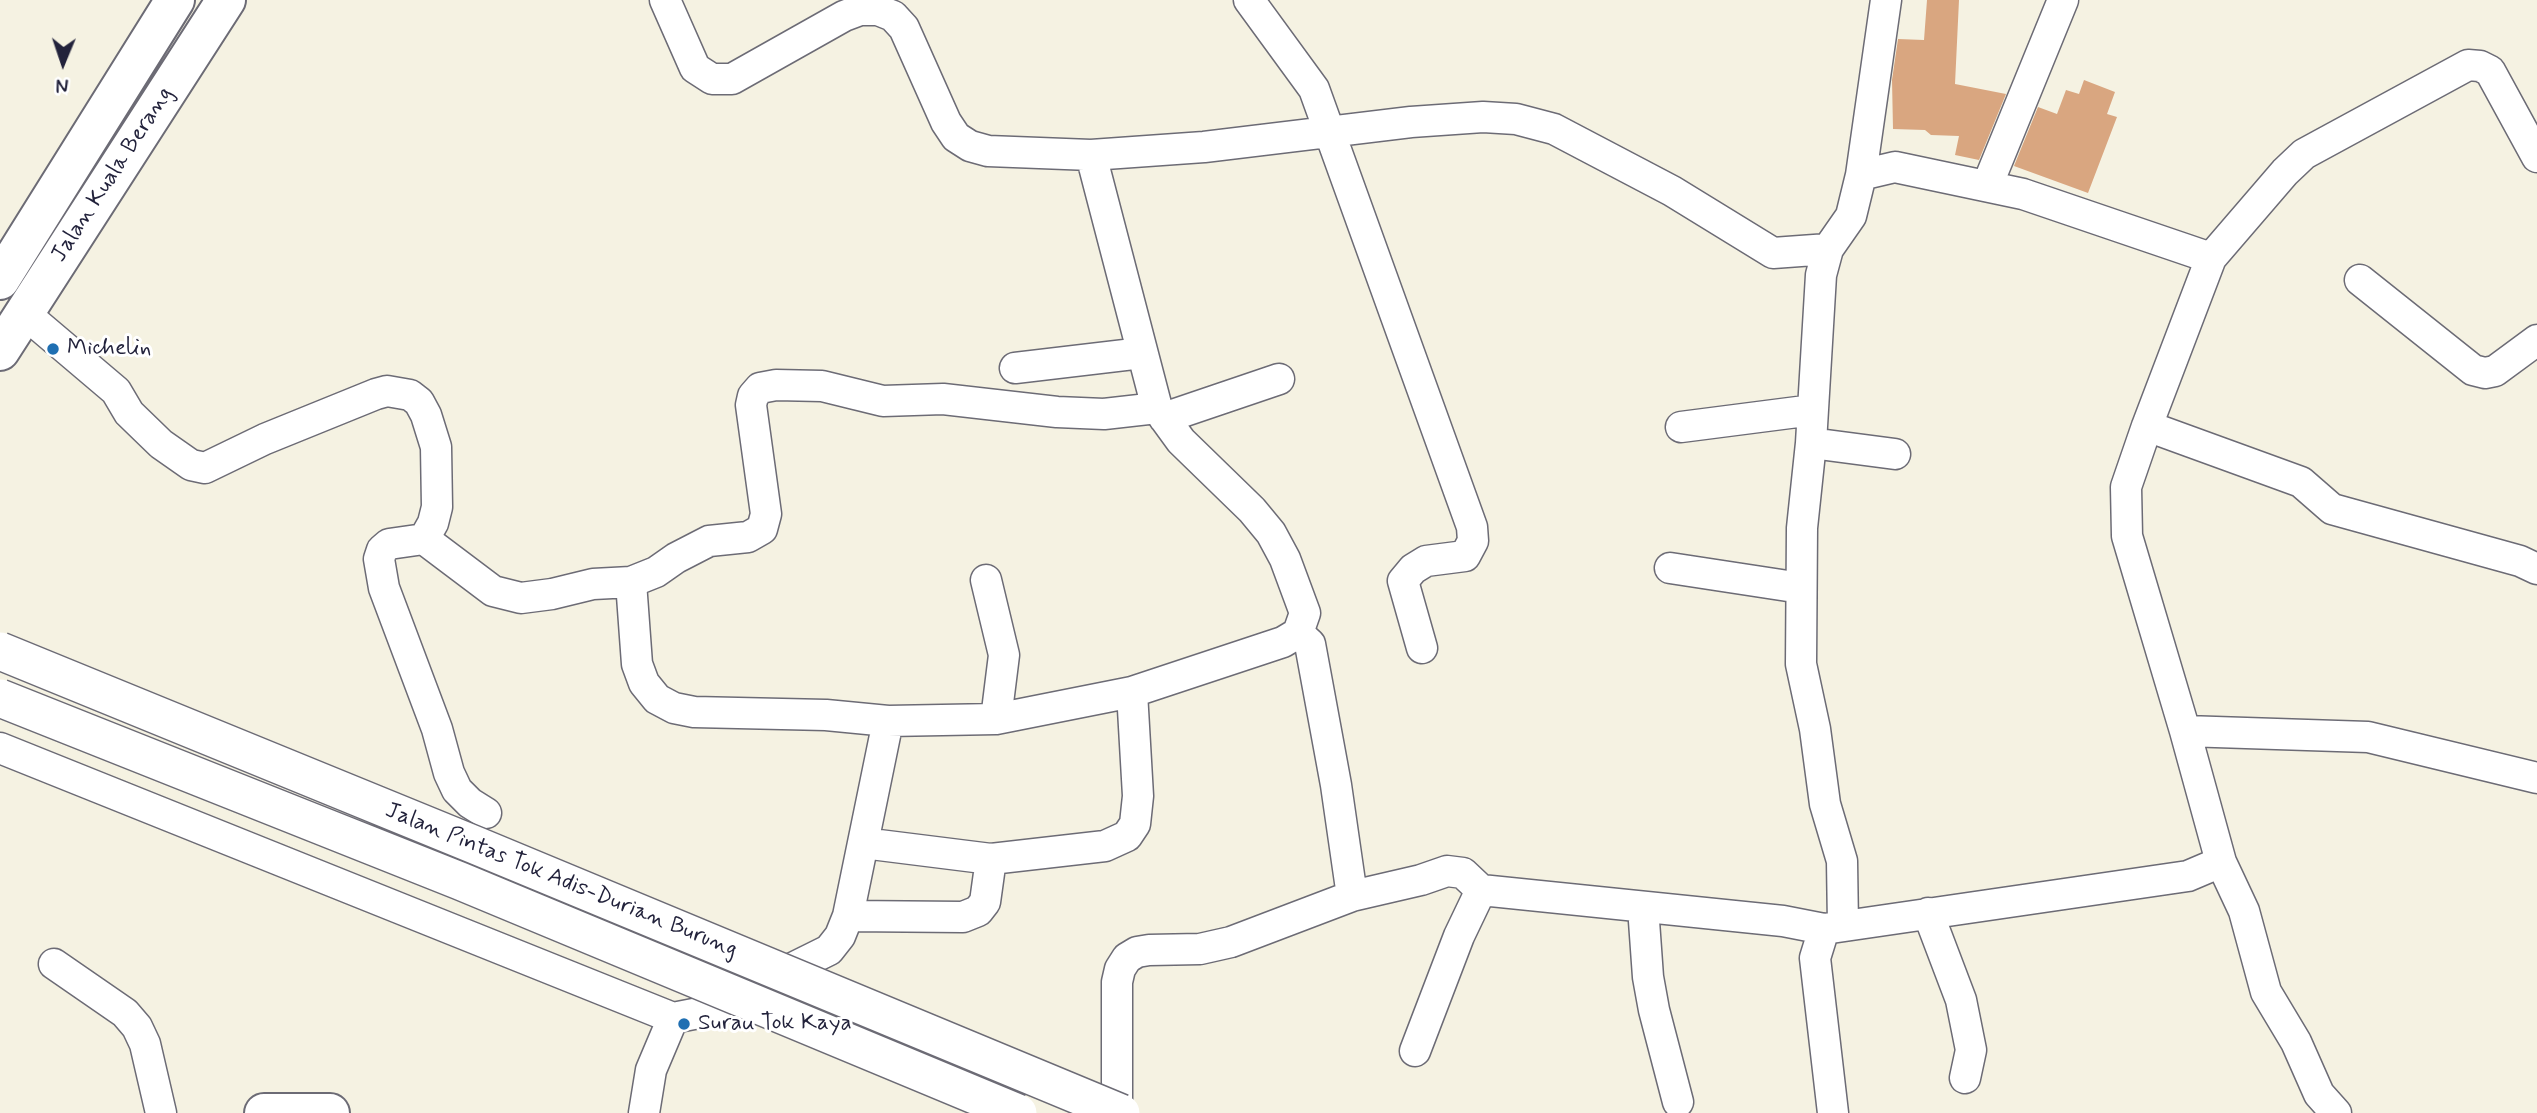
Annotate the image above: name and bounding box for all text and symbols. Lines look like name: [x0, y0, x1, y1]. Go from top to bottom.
north arrow: [28, 28, 98, 98]
text: N: [55, 72, 69, 97]
street label: Jalan Kuala Berang: [46, 82, 180, 268]
place label: Michelin: [67, 335, 151, 363]
marker: Michelin: [45, 341, 61, 357]
street label: Jalan Pintas Tok Adis-Durian Burung: [381, 798, 741, 964]
place label: Surau Tok Kaya: [698, 1010, 852, 1038]
marker: Surau Tok Kaya: [676, 1016, 692, 1032]

